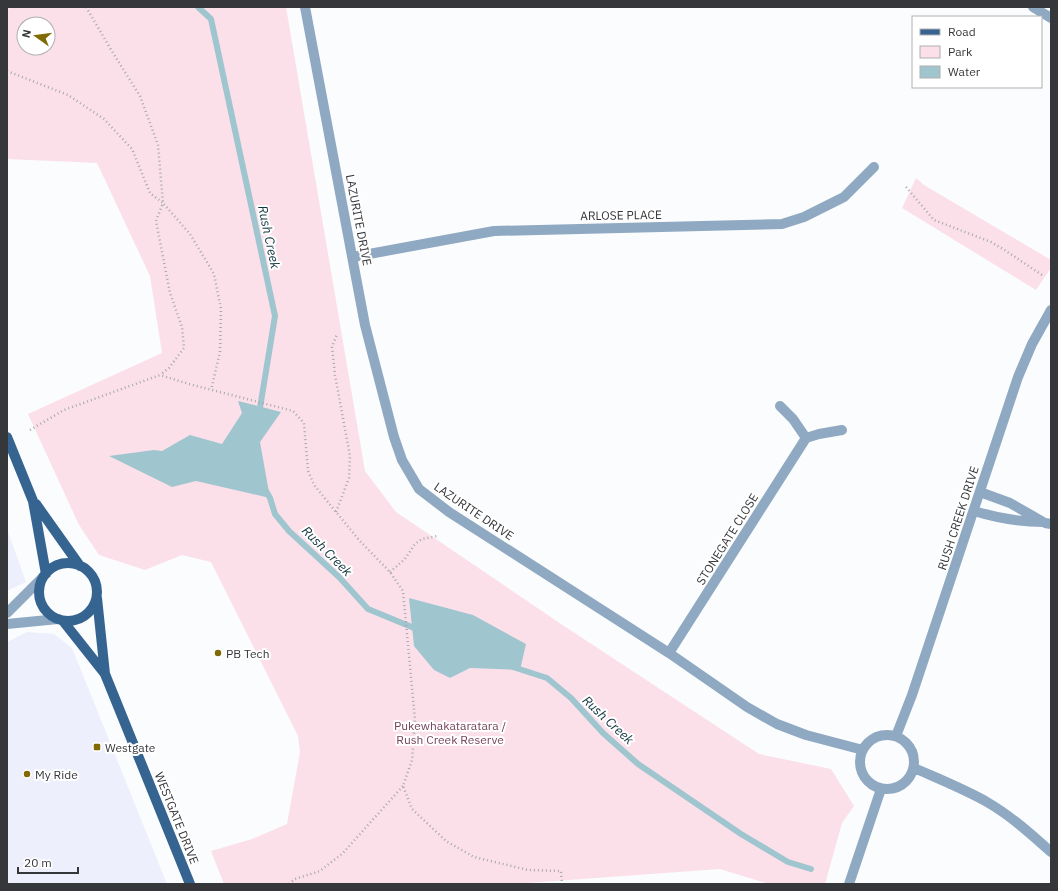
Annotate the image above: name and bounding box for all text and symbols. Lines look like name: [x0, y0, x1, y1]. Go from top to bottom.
north arrow: [16, 16, 56, 56]
legend: [912, 16, 1042, 88]
text: Road: [948, 24, 976, 39]
text: N: [19, 28, 34, 39]
text: Park: [948, 44, 973, 59]
text: Water: [948, 64, 981, 79]
street label: LAZURITE DRIVE: [343, 173, 375, 267]
water label: Rush Creek: [254, 204, 284, 270]
street label: ARLOSE PLACE: [580, 207, 662, 223]
street label: RUSH CREEK DRIVE: [934, 464, 982, 572]
street label: LAZURITE DRIVE: [431, 479, 517, 543]
street label: STONEGATE CLOSE: [693, 491, 761, 587]
water label: Rush Creek: [298, 522, 356, 580]
place label: PB Tech: [226, 646, 269, 661]
marker: PB Tech: [213, 648, 223, 658]
water label: Rush Creek: [579, 692, 637, 748]
park label: Pukewhakataratara / Rush Creek Reserve: [394, 718, 506, 747]
place label: Westgate: [105, 740, 156, 755]
marker: Westgate: [92, 742, 102, 752]
place label: My Ride: [35, 767, 78, 782]
marker: My Ride: [22, 769, 32, 779]
street label: WESTGATE DRIVE: [152, 770, 202, 866]
scale bar: [18, 849, 78, 875]
text: 20 m: [24, 855, 52, 870]

